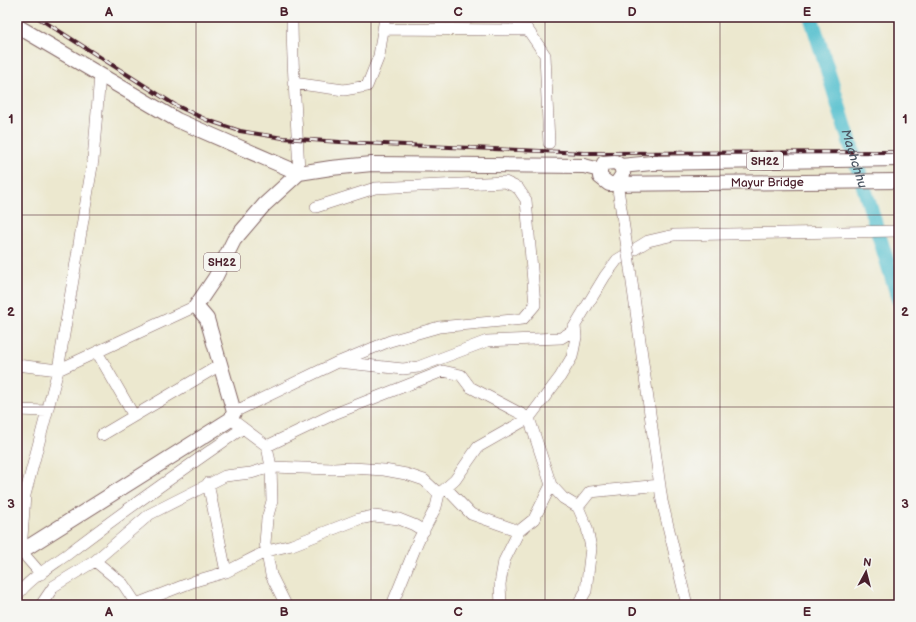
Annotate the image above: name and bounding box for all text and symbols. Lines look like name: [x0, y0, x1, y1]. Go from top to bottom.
text: A: [104, 4, 113, 20]
text: B: [279, 4, 289, 20]
text: C: [453, 4, 463, 20]
text: D: [627, 4, 637, 20]
text: E: [803, 4, 812, 20]
text: 1: [8, 111, 14, 127]
text: 1: [902, 111, 908, 127]
water label: Machchhu: [837, 127, 871, 190]
road number: SH22: [747, 152, 783, 170]
street label: Mayur Bridge: [731, 175, 804, 191]
road number: SH22: [204, 253, 240, 271]
text: 2: [7, 304, 15, 320]
text: 2: [901, 304, 909, 320]
text: 3: [7, 496, 15, 512]
text: 3: [901, 496, 909, 512]
north arrow: [846, 552, 886, 592]
text: N: [862, 556, 872, 570]
text: A: [104, 604, 113, 620]
text: B: [279, 604, 289, 620]
text: C: [453, 604, 463, 620]
text: D: [627, 604, 637, 620]
text: E: [803, 604, 812, 620]

